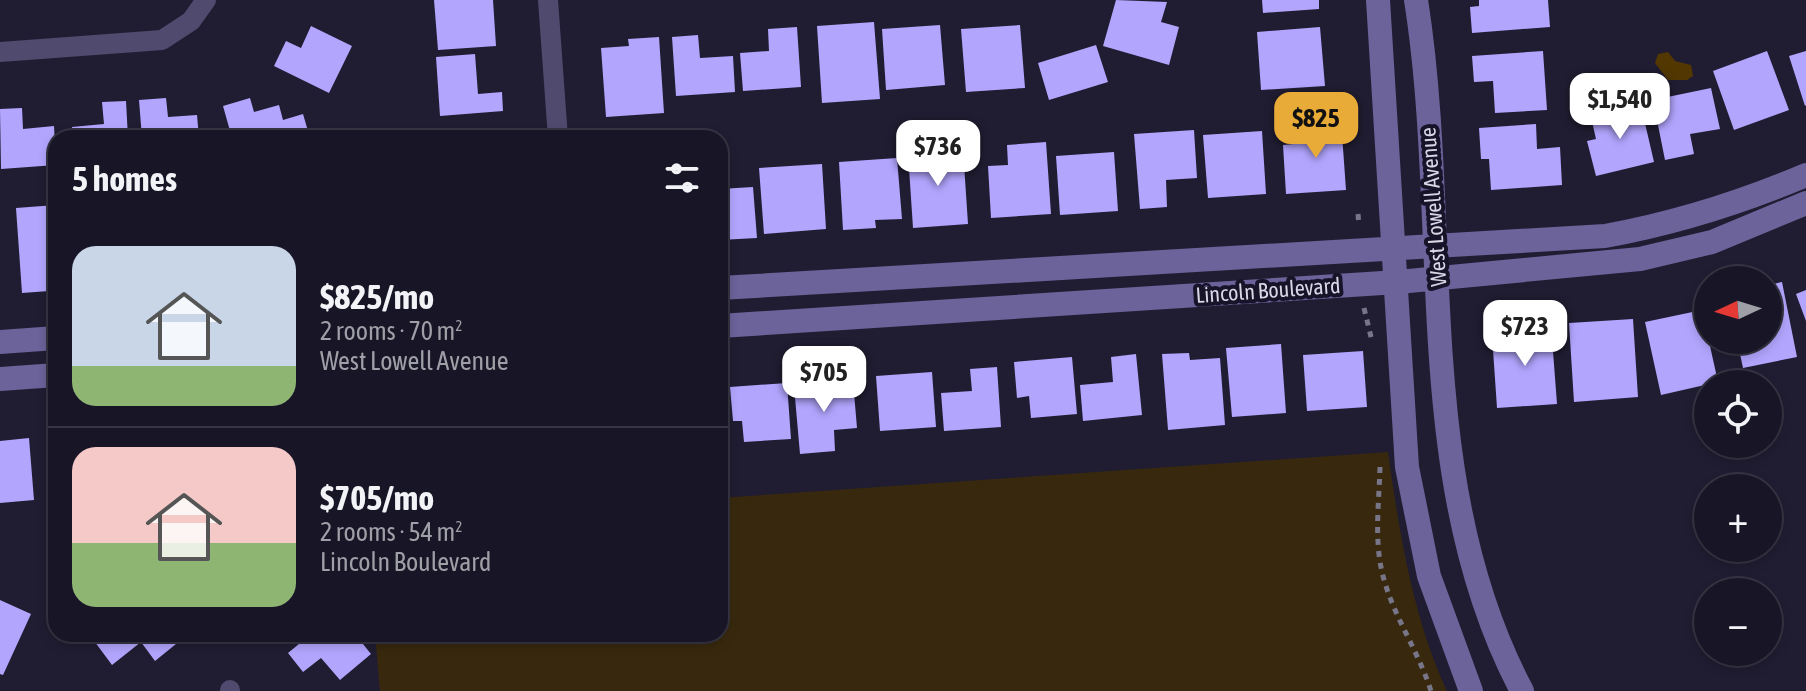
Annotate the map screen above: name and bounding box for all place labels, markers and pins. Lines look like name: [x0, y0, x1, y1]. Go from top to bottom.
pin: $1,540: [1555, 73, 1685, 141]
pin: $825: [1269, 92, 1363, 160]
pin: $736: [891, 120, 985, 188]
pin: $723: [1478, 300, 1572, 368]
pin: $705: [777, 346, 871, 414]

